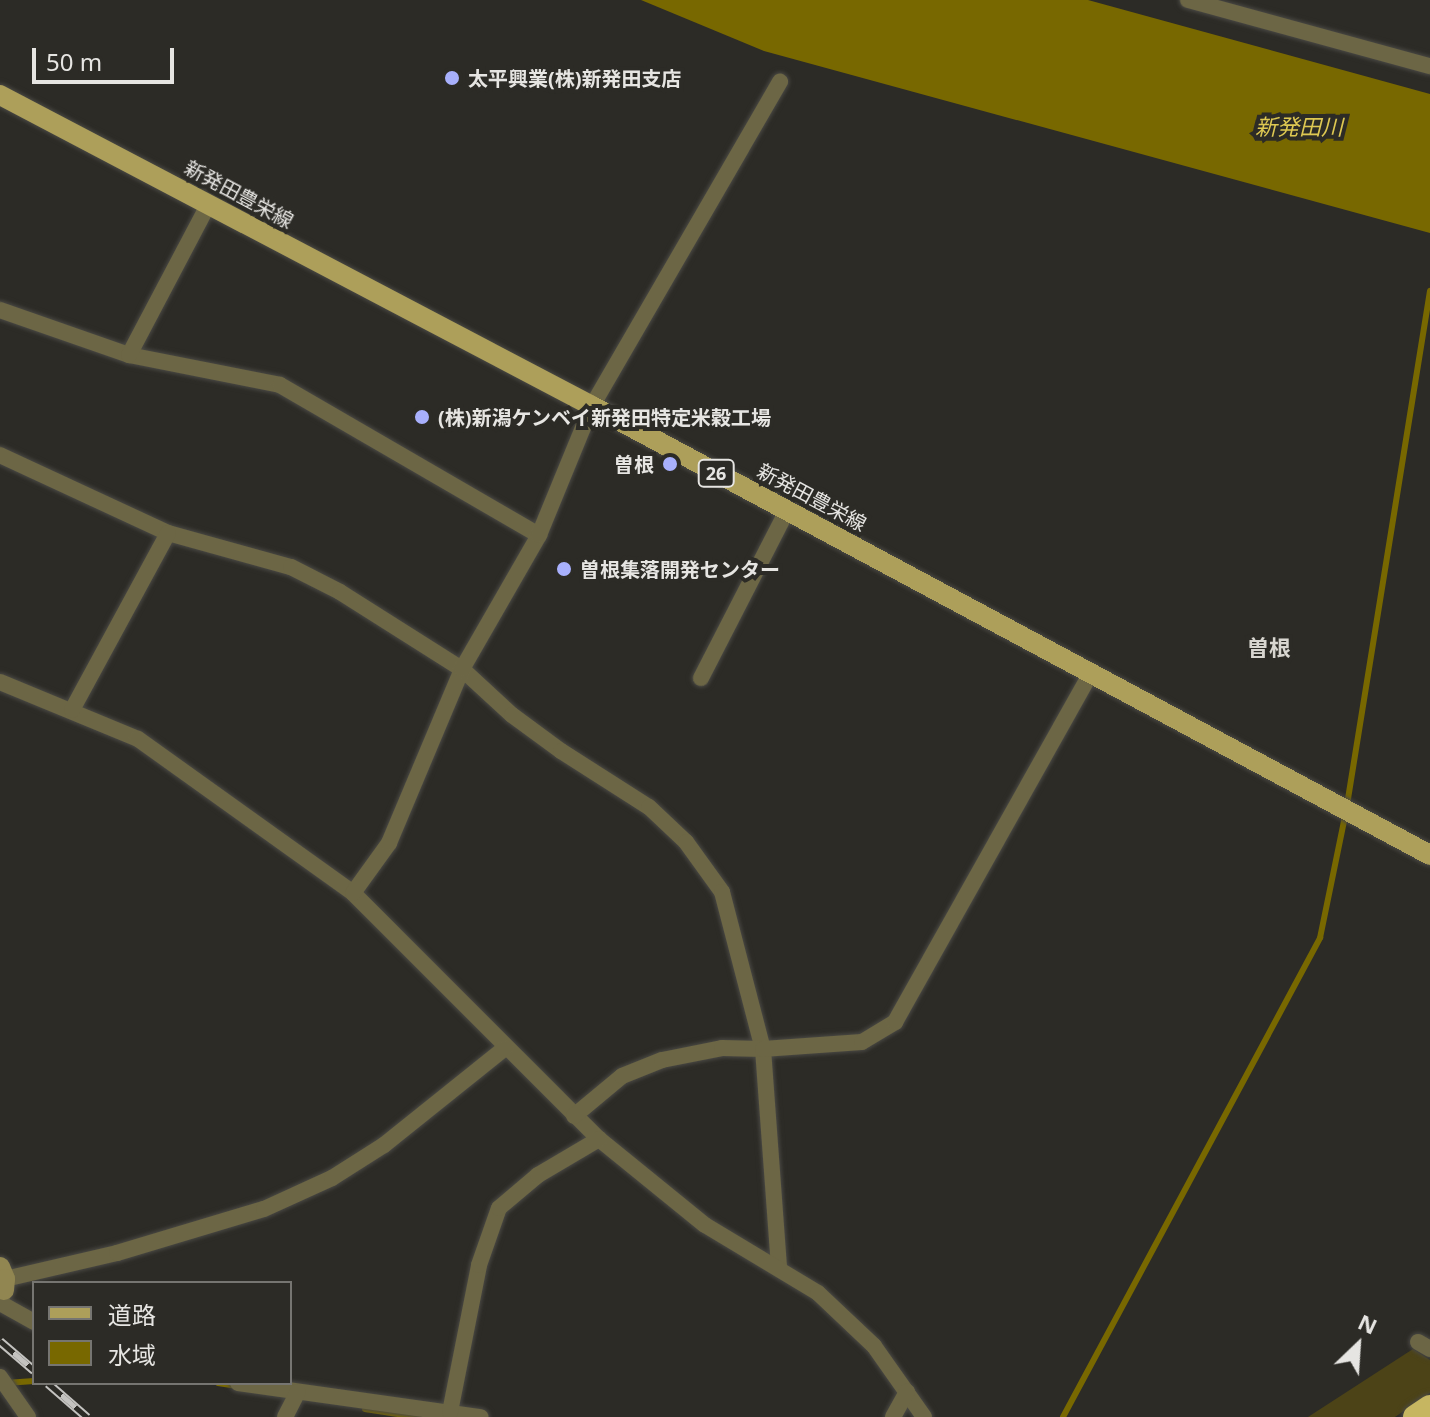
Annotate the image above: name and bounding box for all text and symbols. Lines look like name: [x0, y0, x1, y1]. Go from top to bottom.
scale bar: [36, 32, 178, 82]
text: 50 m: [46, 45, 102, 78]
place label: 太平興業(株)新発田支店: [468, 66, 682, 90]
marker: 太平興業(株)新発田支店: [443, 69, 461, 87]
water label: 新発田川: [1255, 114, 1343, 140]
street label: 新発田豊栄線: [180, 155, 298, 233]
place label: (株)新潟ケンベイ新発田特定米穀工場: [438, 405, 772, 429]
marker: (株)新潟ケンベイ新発田特定米穀工場: [413, 408, 431, 426]
place label: 曽根: [614, 452, 654, 476]
marker: 曽根: [661, 455, 679, 473]
street label: 新発田豊栄線: [753, 458, 871, 536]
road number: 26: [696, 459, 736, 487]
place label: 曽根集落開発センター: [580, 557, 780, 581]
marker: 曽根集落開発センター: [555, 560, 573, 578]
district label: 曽根: [1247, 635, 1291, 661]
legend: [32, 1281, 292, 1385]
text: 道路: [108, 1298, 156, 1331]
north arrow: [1318, 1305, 1398, 1385]
text: N: [1354, 1306, 1383, 1341]
text: 水域: [108, 1338, 156, 1371]

